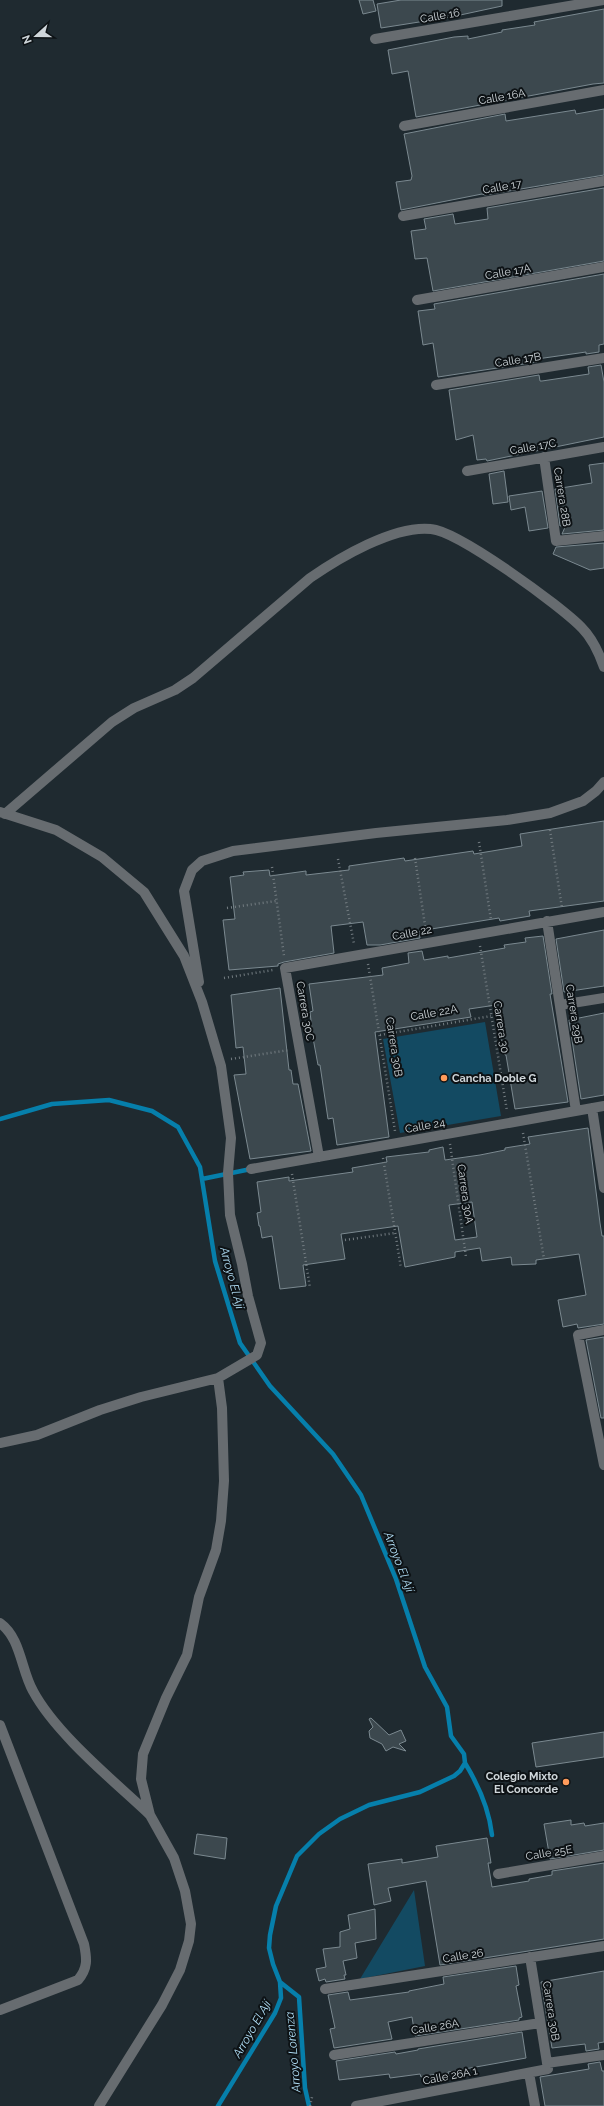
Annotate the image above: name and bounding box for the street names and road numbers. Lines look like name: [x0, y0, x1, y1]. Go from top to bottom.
street label: Calle 16: [419, 6, 461, 26]
street label: Calle 16A: [478, 86, 527, 108]
street label: Calle 17: [482, 177, 523, 197]
street label: Calle 17A: [484, 261, 532, 282]
street label: Calle 17B: [494, 350, 542, 370]
street label: Calle 17C: [509, 436, 558, 457]
street label: Carrera 28B: [551, 466, 573, 528]
street label: Calle 22: [391, 923, 433, 943]
street label: Carrera 30C: [293, 980, 317, 1042]
street label: Carrera 29B: [563, 984, 585, 1044]
street label: Carrera 30: [490, 1000, 512, 1054]
street label: Calle 22A: [409, 1002, 459, 1024]
street label: Carrera 30B: [383, 1016, 405, 1078]
street label: Calle 24: [404, 1116, 446, 1136]
street label: Carrera 30A: [454, 1163, 476, 1225]
street label: Calle 25E: [525, 1843, 574, 1863]
street label: Calle 26: [442, 1946, 485, 1966]
street label: Carrera 30B: [540, 1980, 562, 2042]
street label: Calle 26A: [410, 2017, 460, 2037]
street label: Calle 26A 1: [421, 2064, 479, 2088]

